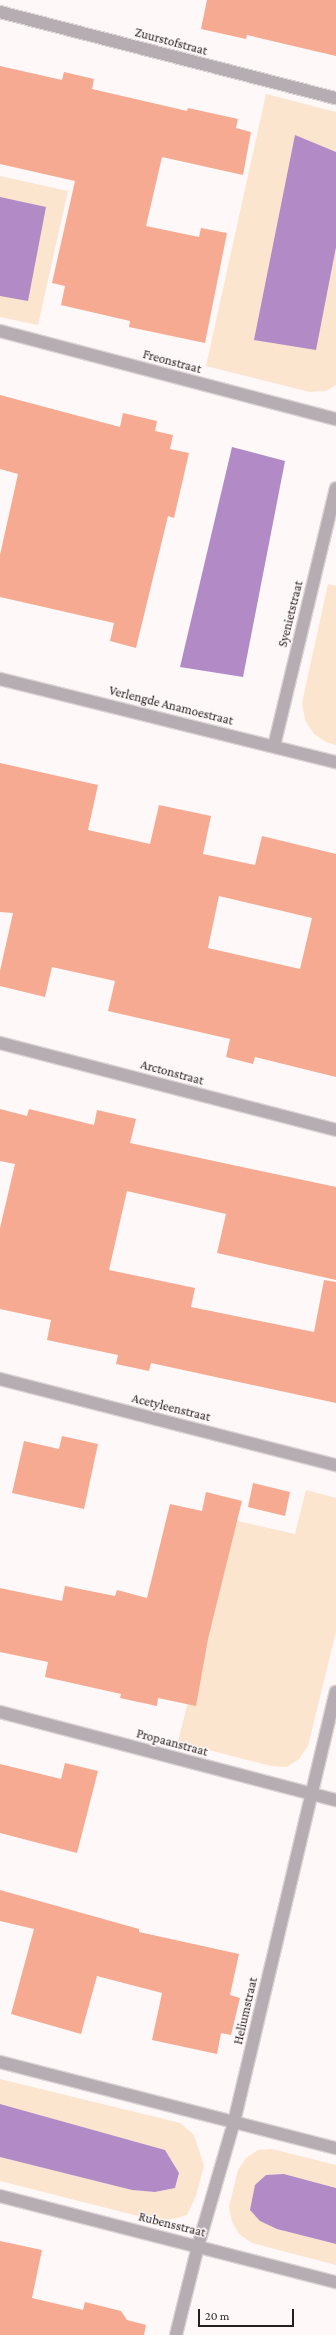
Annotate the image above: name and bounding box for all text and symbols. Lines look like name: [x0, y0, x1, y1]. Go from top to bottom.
street label: Zuurstofstraat: [133, 25, 209, 59]
street label: Freonstraat: [141, 347, 203, 377]
street label: Syenietstraat: [275, 579, 307, 649]
street label: Verlengde Anamoestraat: [107, 683, 235, 729]
street label: Arctonstraat: [139, 1057, 205, 1089]
street label: Acetyleenstraat: [130, 1391, 212, 1425]
street label: Propaanstraat: [135, 1726, 209, 1760]
street label: Heliumstraat: [231, 1976, 261, 2046]
street label: Rubensstraat: [137, 2209, 207, 2241]
scale bar: [200, 2301, 296, 2327]
text: 20 m: [205, 2309, 229, 2323]

